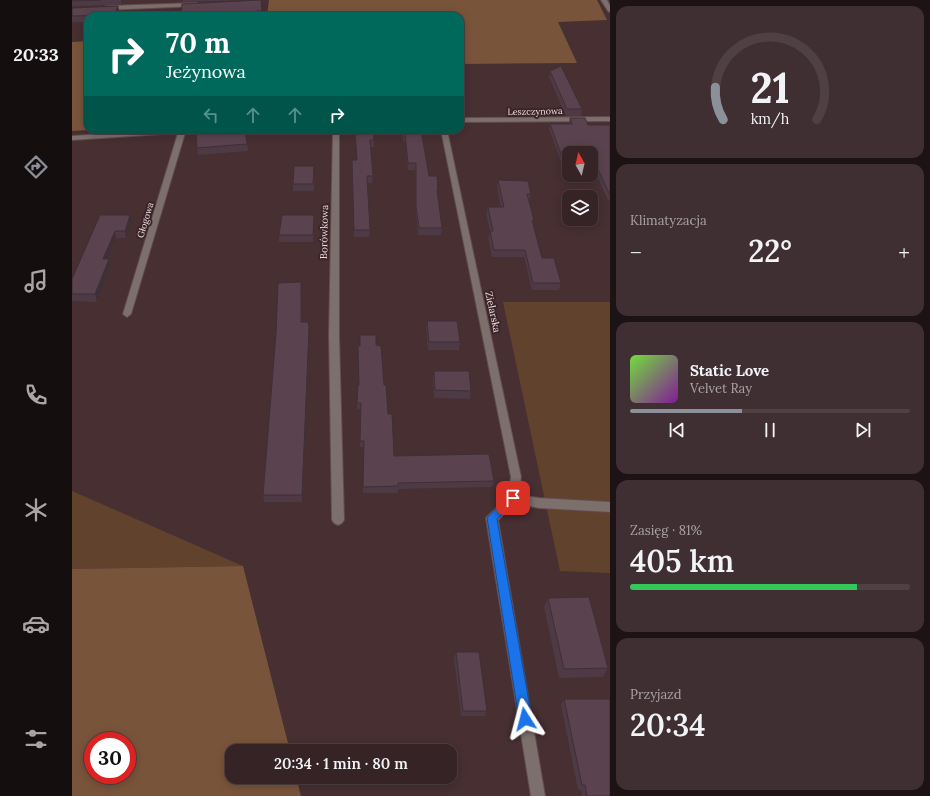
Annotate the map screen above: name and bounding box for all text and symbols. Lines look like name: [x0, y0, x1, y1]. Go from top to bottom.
text: 70 m: [166, 25, 230, 61]
icon: right: [100, 28, 152, 80]
text: 20:33: [13, 43, 59, 66]
text: Jeżynowa: [166, 60, 246, 83]
text: 21: [750, 61, 790, 114]
icon: left: [200, 104, 222, 126]
icon: ahead: [242, 104, 264, 126]
icon: ahead: [284, 104, 306, 126]
icon: right: [326, 104, 348, 126]
street label: Leszczynowa: [507, 105, 563, 117]
text: km/h: [751, 110, 790, 129]
north arrow: [562, 146, 598, 182]
map controls: [562, 146, 598, 226]
icon: directions: [22, 153, 50, 181]
button: layers: [562, 190, 598, 226]
street label: Głogowa: [134, 201, 156, 239]
street label: Borówkowa: [317, 205, 331, 259]
text: Klimatyzacja: [630, 212, 707, 229]
text: 22°: [748, 232, 792, 270]
text: −: [630, 238, 642, 266]
text: +: [898, 238, 910, 266]
icon: music: [22, 267, 50, 295]
street label: Zielarska: [482, 290, 504, 334]
text: Static Love: [690, 361, 769, 380]
text: Velvet Ray: [690, 380, 752, 397]
icon: phone: [22, 381, 50, 409]
icon: previous: [666, 419, 688, 441]
icon: pause: [759, 419, 781, 441]
icon: next: [852, 419, 874, 441]
pin: [496, 481, 530, 515]
icon: arrive: [502, 487, 524, 509]
icon: climate: [22, 496, 50, 524]
text: Zasięg · 81%: [630, 522, 702, 539]
text: 405 km: [630, 542, 734, 580]
icon: car: [22, 610, 50, 638]
text: Przyjazd: [630, 686, 681, 703]
position arrow: [504, 698, 546, 740]
text: 20:34: [630, 706, 706, 744]
icon: filters: [22, 725, 50, 753]
speed limit sign: 30: [84, 732, 136, 784]
text: 20:34 · 1 min · 80 m: [274, 754, 408, 773]

